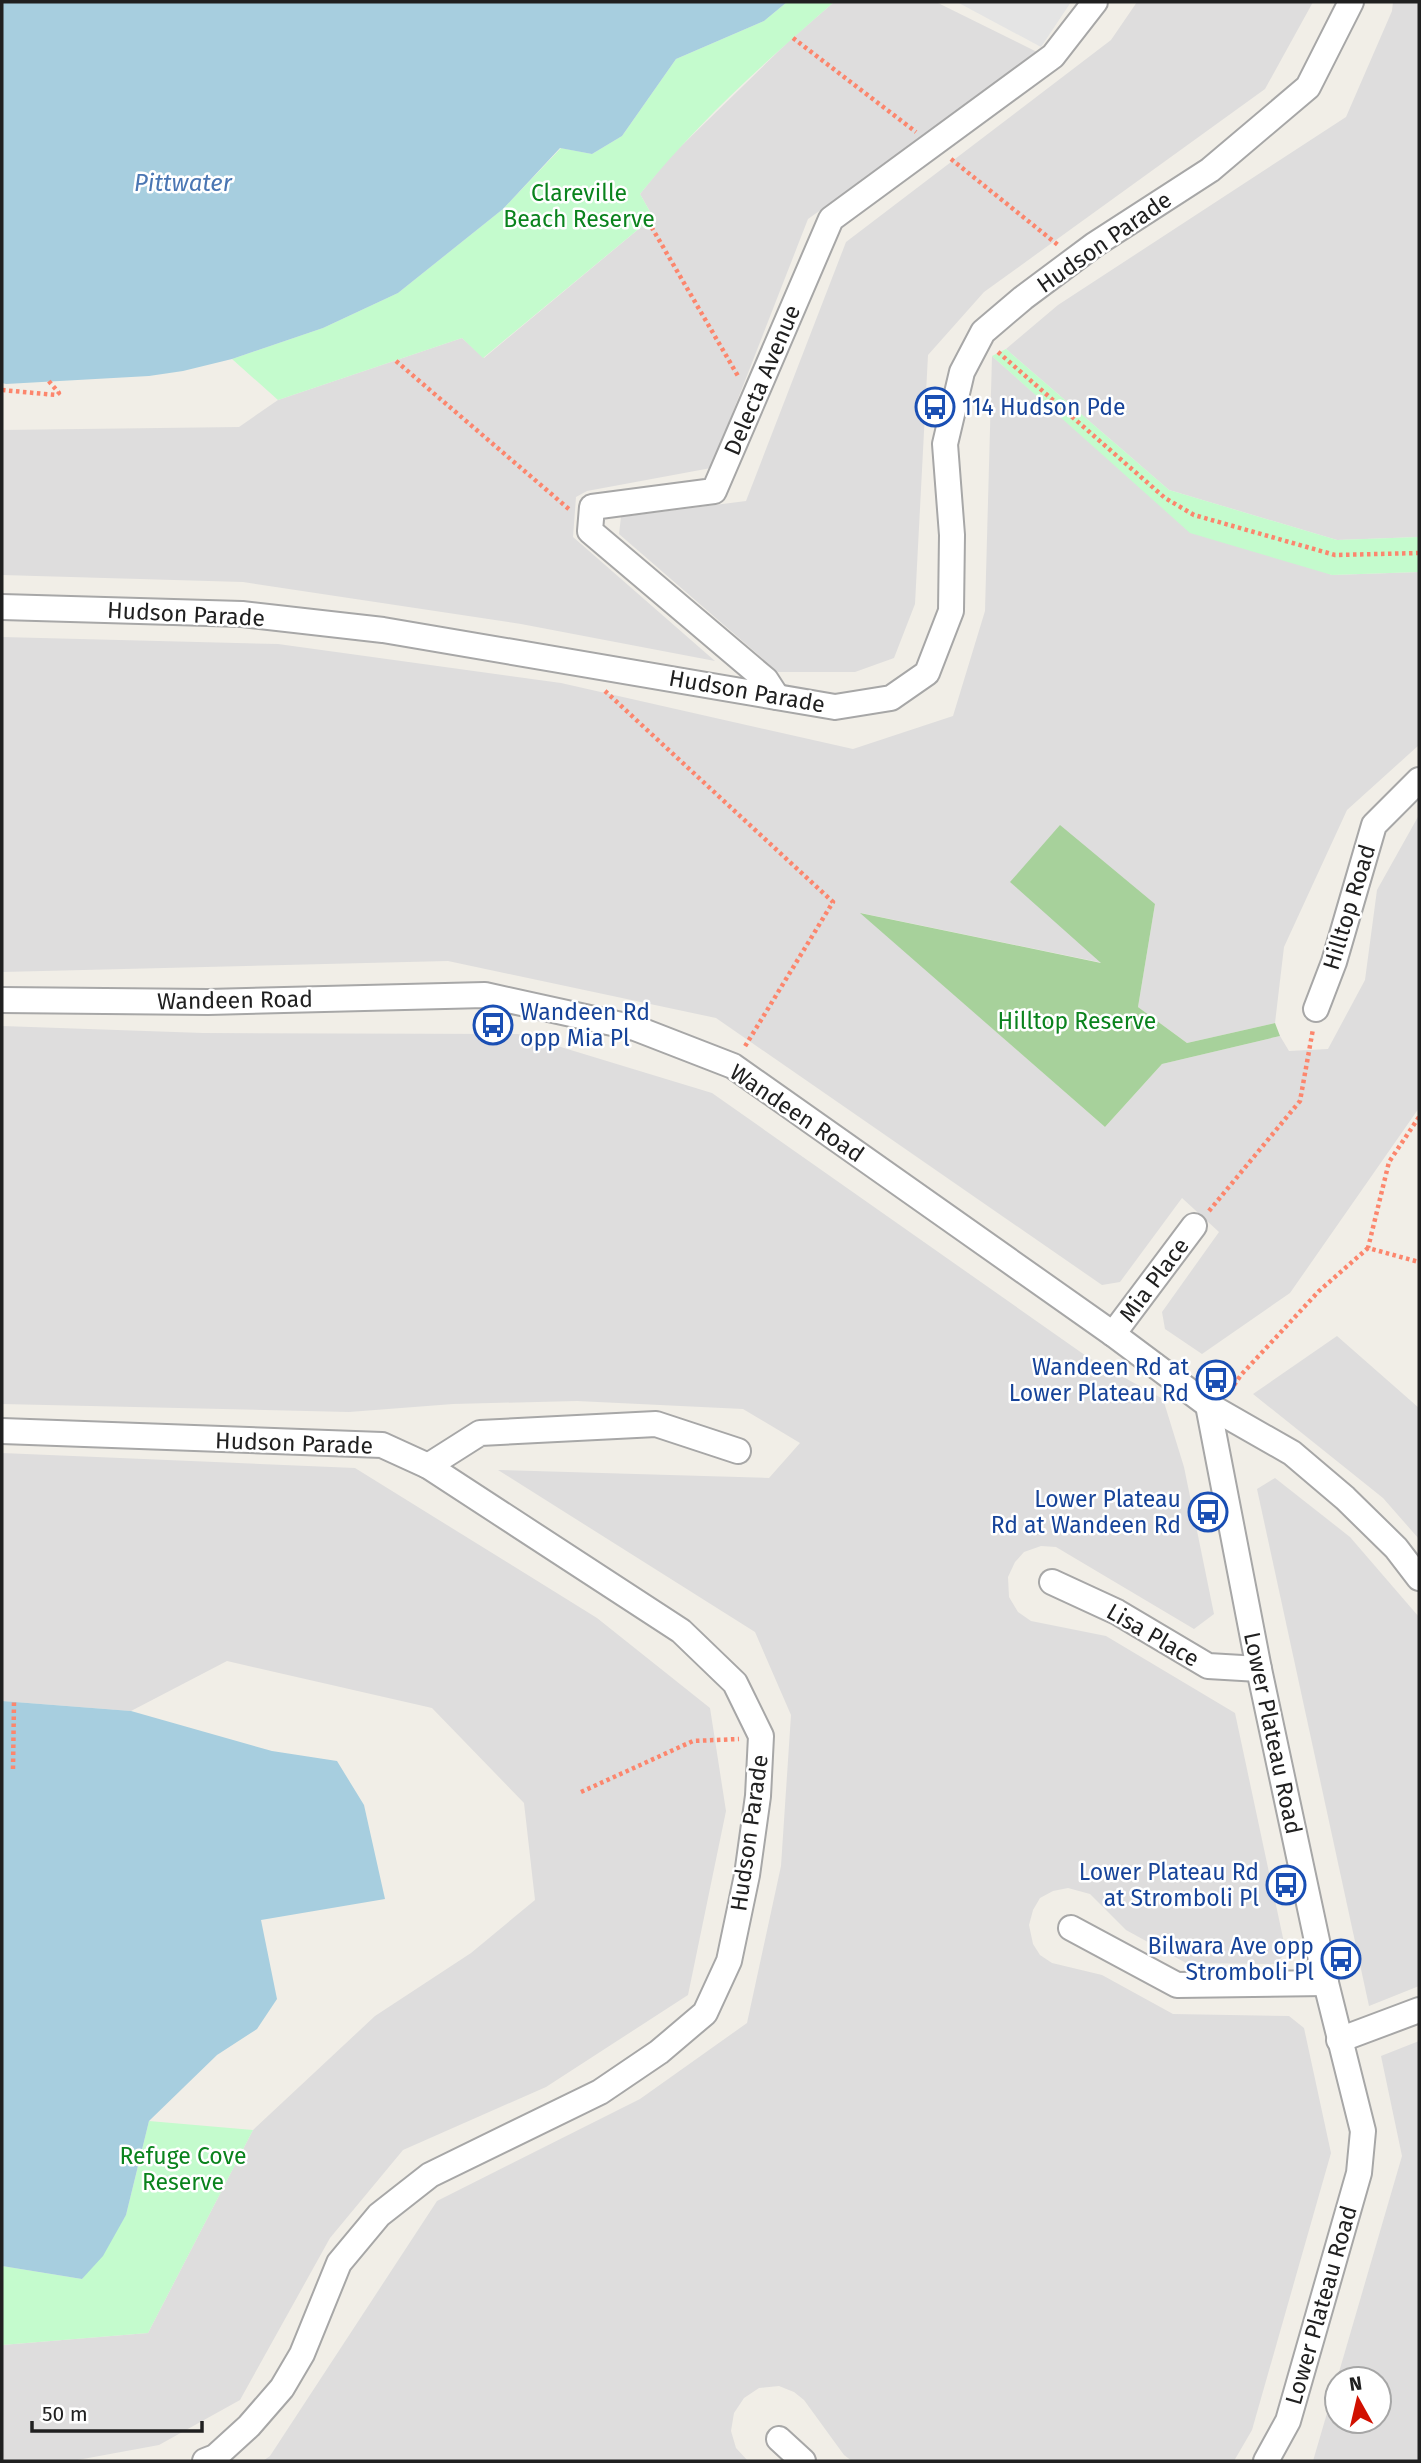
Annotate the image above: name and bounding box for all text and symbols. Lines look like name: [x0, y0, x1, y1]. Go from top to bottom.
water label: Pittwater: [134, 169, 233, 197]
park label: Clareville Beach Reserve: [503, 179, 655, 233]
street label: Hudson Parade: [1031, 185, 1177, 299]
street label: Delecta Avenue: [718, 301, 806, 459]
bus stop icon: 114 Hudson Pde: [914, 386, 956, 428]
place label: 114 Hudson Pde: [962, 393, 1125, 421]
street label: Hudson Parade: [106, 596, 266, 632]
street label: Hudson Parade: [667, 663, 827, 719]
street label: Hilltop Road: [1317, 841, 1381, 973]
street label: Wandeen Road: [157, 985, 313, 1015]
place label: Wandeen Rd opp Mia Pl: [520, 998, 650, 1052]
bus stop icon: Wandeen Rd opp Mia Pl: [472, 1004, 514, 1046]
park label: Hilltop Reserve: [998, 1007, 1156, 1035]
street label: Wandeen Road: [725, 1058, 869, 1168]
street label: Mia Place: [1113, 1232, 1195, 1328]
place label: Wandeen Rd at Lower Plateau Rd: [1009, 1353, 1190, 1407]
bus stop icon: Wandeen Rd at Lower Plateau Rd: [1195, 1359, 1237, 1401]
street label: Hudson Parade: [215, 1426, 373, 1460]
place label: Lower Plateau Rd at Wandeen Rd: [991, 1485, 1181, 1539]
bus stop icon: Lower Plateau Rd at Wandeen Rd: [1187, 1491, 1229, 1533]
street label: Lisa Place: [1102, 1597, 1204, 1673]
street label: Lower Plateau Road: [1238, 1629, 1308, 1837]
street label: Hudson Parade: [724, 1753, 774, 1913]
place label: Lower Plateau Rd at Stromboli Pl: [1079, 1858, 1259, 1912]
bus stop icon: Lower Plateau Rd at Stromboli Pl: [1265, 1864, 1307, 1906]
place label: Bilwara Ave opp Stromboli Pl: [1148, 1932, 1314, 1986]
bus stop icon: Bilwara Ave opp Stromboli Pl: [1320, 1938, 1362, 1980]
park label: Refuge Cove Reserve: [120, 2142, 246, 2196]
street label: Lower Plateau Road: [1279, 2202, 1363, 2408]
north arrow: [1323, 2365, 1393, 2435]
text: N: [1348, 2371, 1364, 2396]
scale bar: [32, 2390, 201, 2434]
text: 50 m: [42, 2401, 88, 2427]

